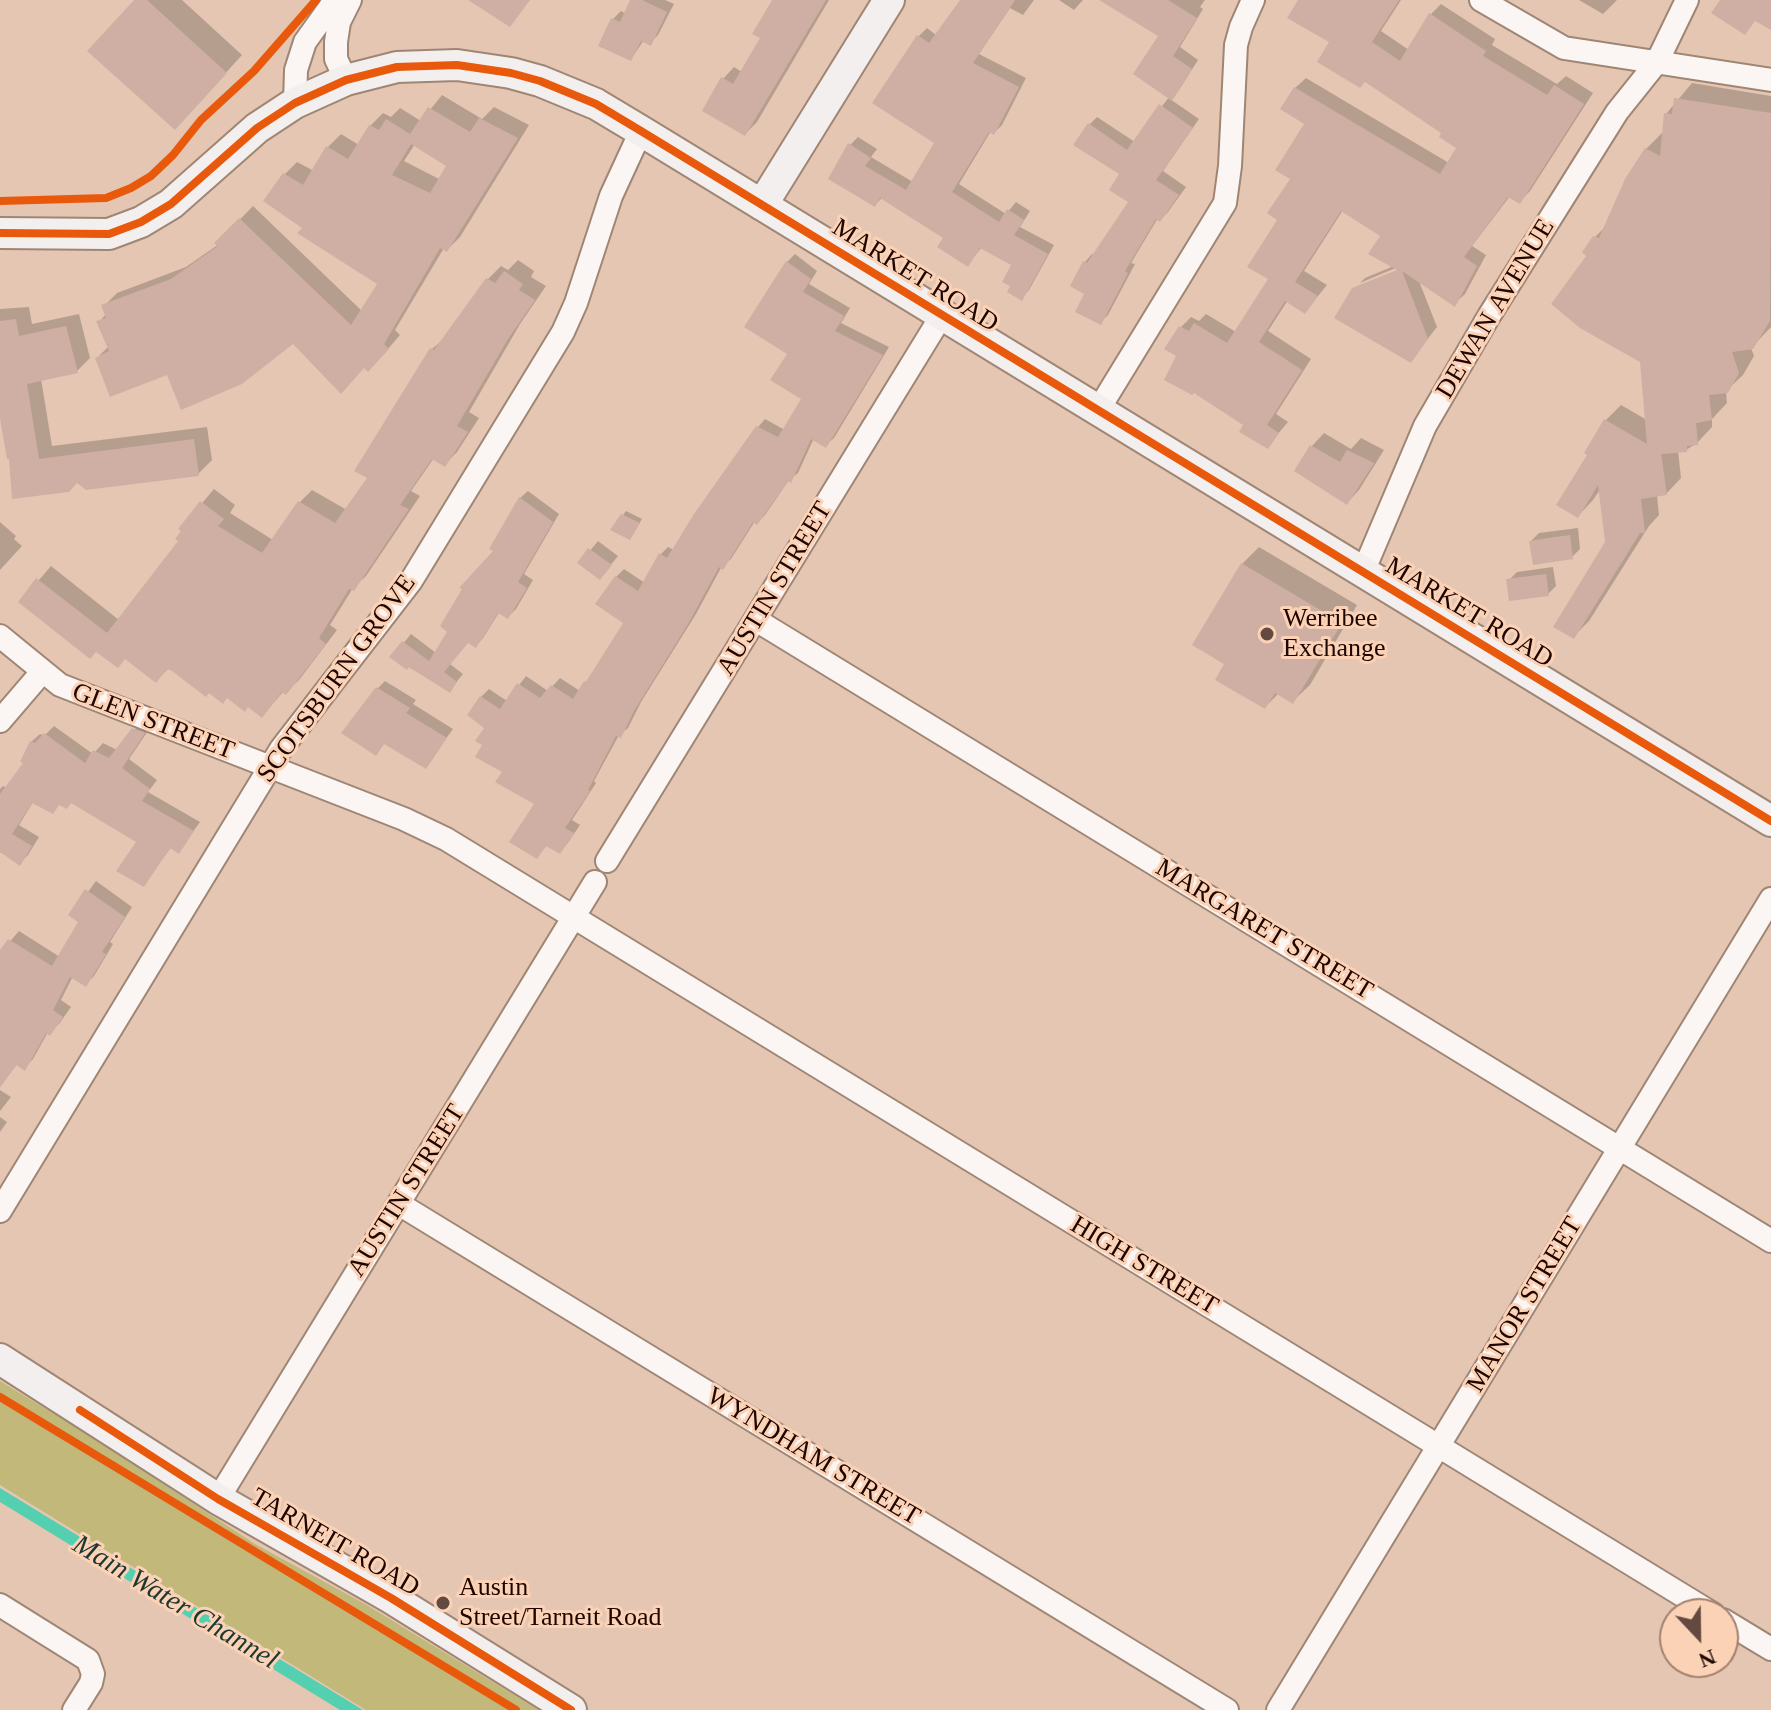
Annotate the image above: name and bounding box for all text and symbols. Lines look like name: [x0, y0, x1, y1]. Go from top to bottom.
street label: MARKET ROAD: [826, 212, 1004, 340]
street label: DEWAN AVENUE: [1430, 214, 1562, 404]
street label: AUSTIN STREET: [711, 496, 839, 682]
street label: MARKET ROAD: [1380, 551, 1558, 675]
street label: SCOTSBURN GROVE: [251, 569, 423, 789]
place label: Werribee Exchange: [1283, 603, 1386, 664]
marker: Werribee Exchange: [1258, 625, 1276, 643]
street label: GLEN STREET: [68, 677, 238, 767]
street label: MARGARET STREET: [1150, 853, 1378, 1007]
street label: AUSTIN STREET: [342, 1099, 472, 1283]
street label: HIGH STREET: [1064, 1210, 1224, 1322]
street label: MANOR STREET: [1460, 1212, 1590, 1398]
street label: WYNDHAM STREET: [701, 1381, 925, 1533]
street label: TARNEIT ROAD: [245, 1482, 425, 1604]
water label: Main Water Channel: [66, 1528, 284, 1678]
place label: Austin Street/Tarneit Road: [459, 1572, 662, 1634]
marker: Austin Street/Tarneit Road: [434, 1594, 452, 1612]
north arrow: [1659, 1598, 1739, 1678]
text: N: [1695, 1644, 1719, 1673]

